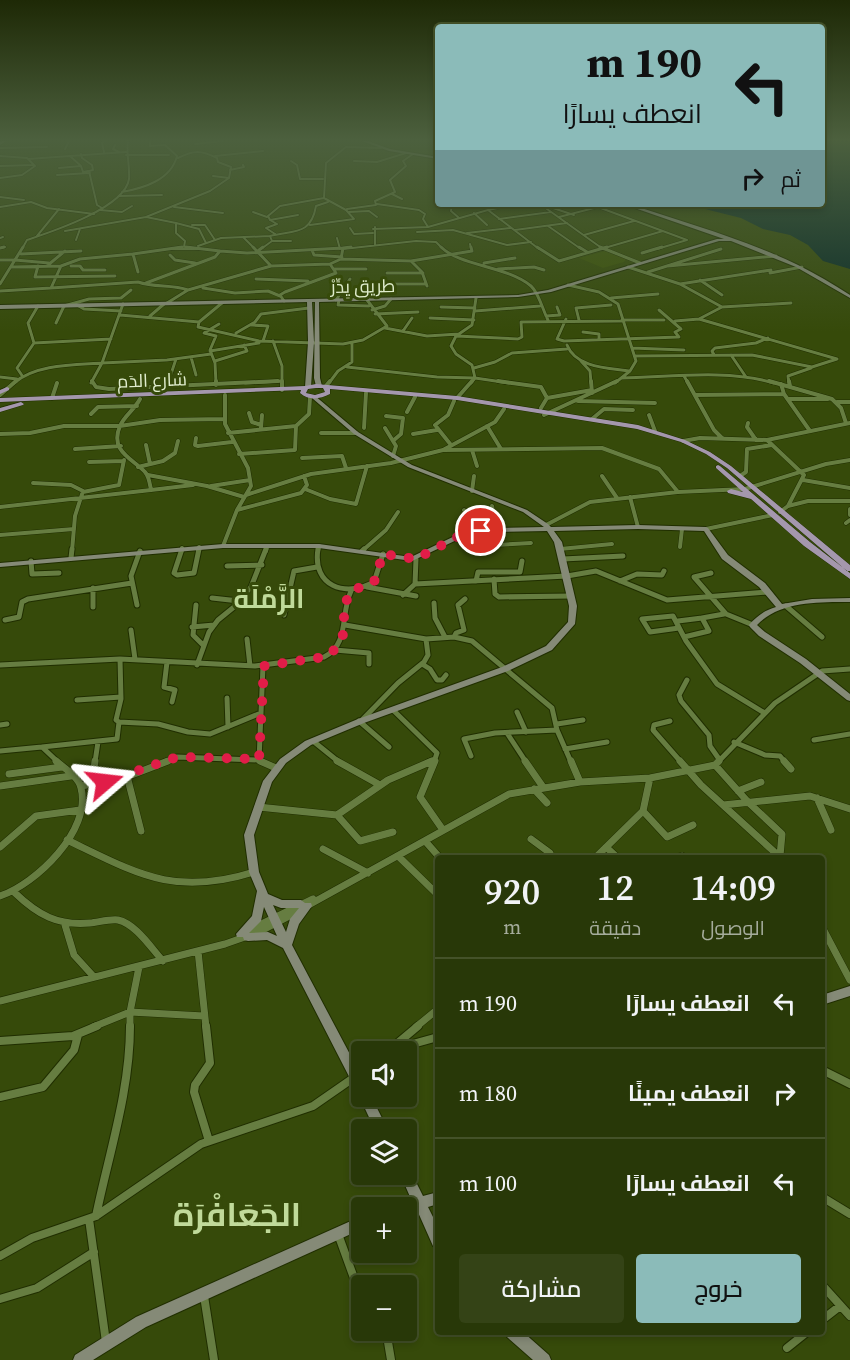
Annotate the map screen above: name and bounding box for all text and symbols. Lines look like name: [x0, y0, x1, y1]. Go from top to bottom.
text: 190 m: [587, 33, 702, 91]
icon: left: [723, 48, 801, 126]
text: انعطف يسارًا: [563, 95, 702, 132]
icon: right: [736, 162, 769, 195]
text: ثم: [781, 164, 801, 194]
street label: طريق يِدِّرْ: [330, 273, 395, 299]
street label: شارع الدَم: [117, 366, 187, 394]
pin: [455, 505, 506, 556]
icon: arrive: [464, 514, 497, 547]
district label: الرَّمْلَة: [234, 580, 304, 617]
position arrow: [73, 750, 137, 814]
text: 12: [597, 863, 634, 912]
text: 14:09: [690, 863, 776, 912]
text: 920: [484, 867, 540, 916]
text: m: [503, 913, 521, 941]
text: دقيقة: [589, 914, 641, 942]
text: الوصول: [701, 914, 765, 942]
icon: left: [768, 987, 801, 1020]
text: 190 m: [459, 988, 517, 1018]
text: انعطف يسارًا: [625, 988, 750, 1018]
map controls: [351, 1041, 417, 1341]
button: sound: [351, 1041, 417, 1107]
icon: right: [768, 1077, 801, 1110]
text: 180 m: [459, 1078, 517, 1108]
text: انعطف يمينًا: [628, 1078, 750, 1108]
button: layers: [351, 1119, 417, 1185]
icon: left: [768, 1167, 801, 1200]
text: 100 m: [459, 1168, 517, 1198]
text: انعطف يسارًا: [625, 1168, 750, 1198]
district label: الجَعَافْرَة: [173, 1192, 301, 1237]
button: +: [351, 1197, 417, 1263]
button: مشاركة: [459, 1254, 624, 1323]
button: خروج: [636, 1254, 801, 1323]
button: −: [351, 1275, 417, 1341]

